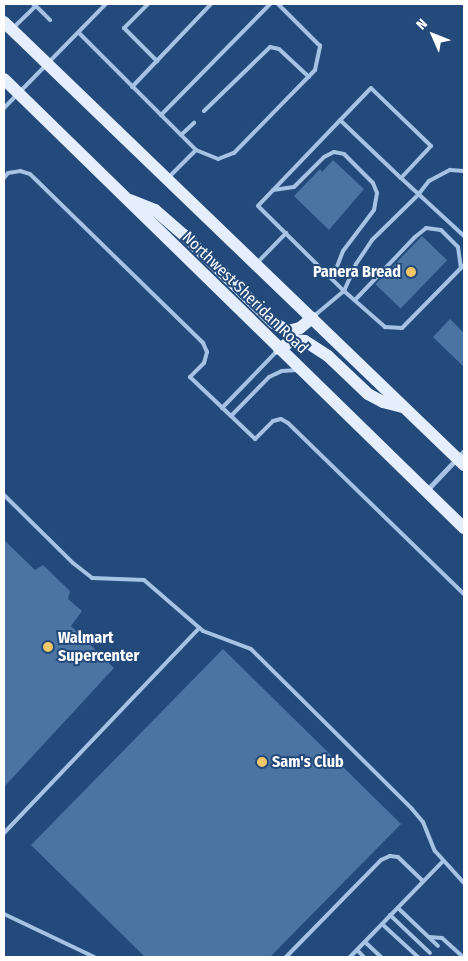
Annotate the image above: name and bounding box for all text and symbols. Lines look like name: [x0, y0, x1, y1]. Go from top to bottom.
north arrow: [408, 10, 458, 60]
text: N: [413, 15, 431, 33]
street label: Northwest Sheridan Road: [178, 228, 312, 358]
place label: Panera Bread: [313, 262, 401, 282]
marker: Panera Bread: [405, 266, 417, 278]
place label: Walmart Supercenter: [58, 628, 139, 666]
marker: Walmart Supercenter: [42, 641, 54, 653]
place label: Sam's Club: [272, 752, 344, 772]
marker: Sam's Club: [256, 756, 268, 768]

